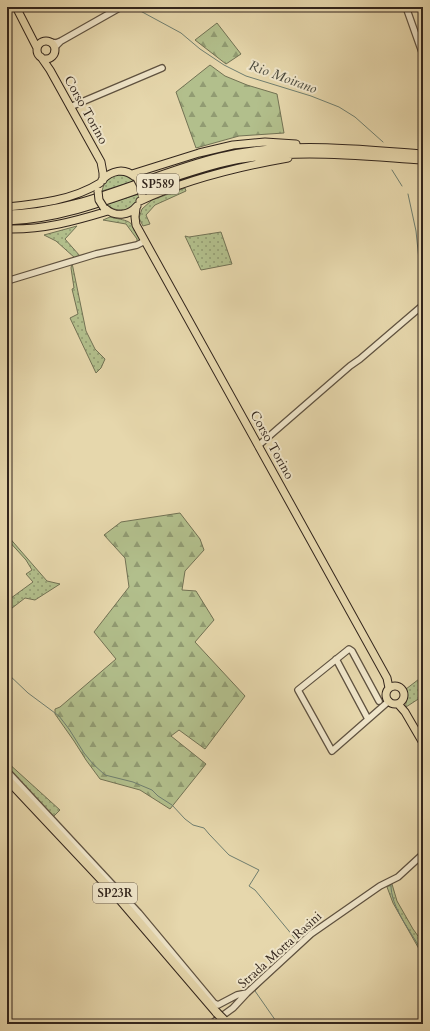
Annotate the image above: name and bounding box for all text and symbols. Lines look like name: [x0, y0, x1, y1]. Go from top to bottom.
water label: Rio Moirano: [246, 56, 320, 98]
street label: Corso Torino: [60, 72, 112, 148]
road number: SP589: [137, 174, 179, 194]
street label: Corso Torino: [246, 407, 298, 483]
road number: SP23R: [93, 883, 137, 903]
street label: Strada Motta Rasini: [234, 907, 326, 993]

